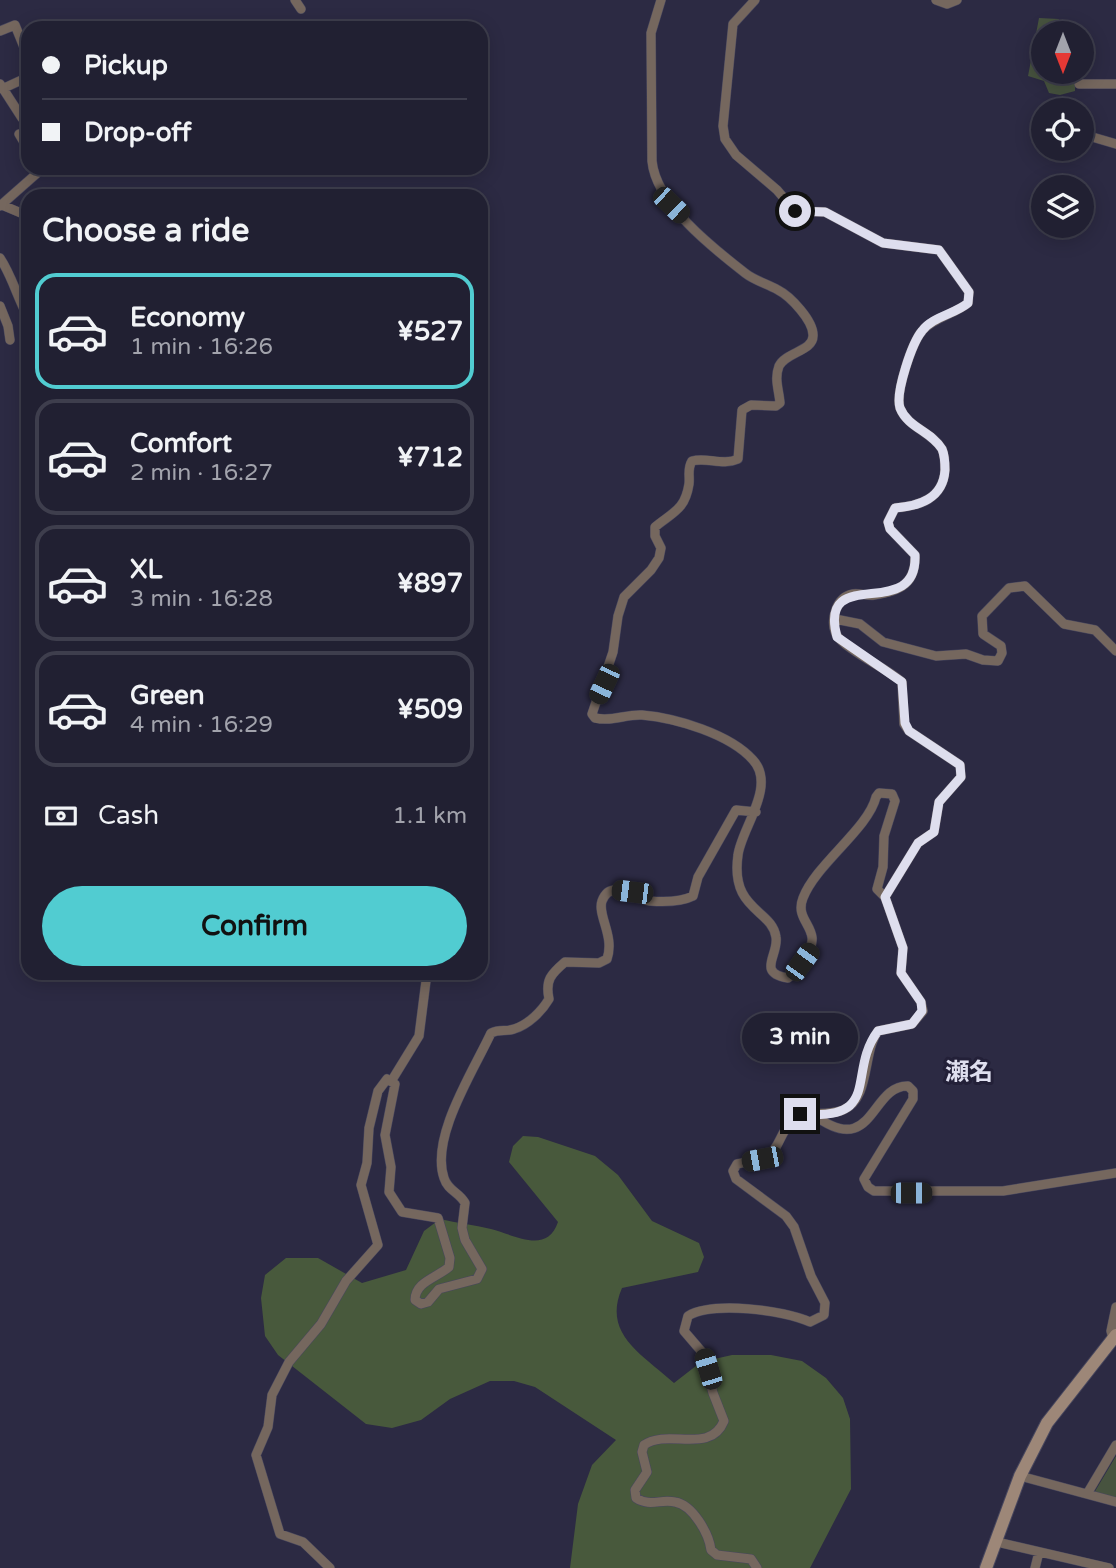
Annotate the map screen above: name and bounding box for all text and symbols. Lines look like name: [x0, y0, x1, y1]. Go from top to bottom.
north arrow: [1031, 21, 1094, 84]
map controls: [1031, 21, 1094, 238]
text: Pickup: [84, 50, 168, 81]
button: locate: [1031, 98, 1094, 161]
text: Drop-off: [84, 117, 191, 148]
button: layers: [1031, 175, 1094, 238]
car: [649, 183, 694, 227]
route start: [779, 195, 811, 227]
text: Choose a ride: [42, 212, 249, 250]
icon: car: [46, 300, 109, 363]
text: Economy: [130, 302, 245, 333]
text: ¥527: [397, 316, 463, 347]
text: 1 min · 16:26: [130, 333, 273, 361]
icon: car: [46, 426, 109, 489]
text: Comfort: [130, 428, 232, 459]
text: ¥712: [397, 442, 463, 473]
text: 2 min · 16:27: [130, 459, 273, 487]
icon: car: [46, 552, 109, 615]
text: XL: [130, 554, 162, 585]
text: ¥897: [397, 568, 463, 599]
text: 3 min · 16:28: [130, 585, 273, 613]
car: [586, 661, 623, 707]
icon: car: [46, 678, 109, 741]
text: Green: [130, 680, 205, 711]
text: ¥509: [397, 694, 463, 725]
text: 4 min · 16:29: [130, 711, 273, 739]
icon: cash: [42, 797, 80, 835]
text: Cash: [98, 800, 159, 831]
text: 1.1 km: [393, 802, 467, 830]
car: [610, 879, 655, 905]
button: Confirm: [42, 886, 467, 966]
car: [782, 939, 823, 985]
callout: 3 min: [742, 1012, 858, 1062]
text: 3 min: [769, 1023, 831, 1051]
district label: 瀬名: [945, 1058, 993, 1087]
route end: [784, 1098, 816, 1130]
car: [740, 1145, 785, 1173]
car: [891, 1183, 933, 1204]
car: [692, 1346, 725, 1392]

